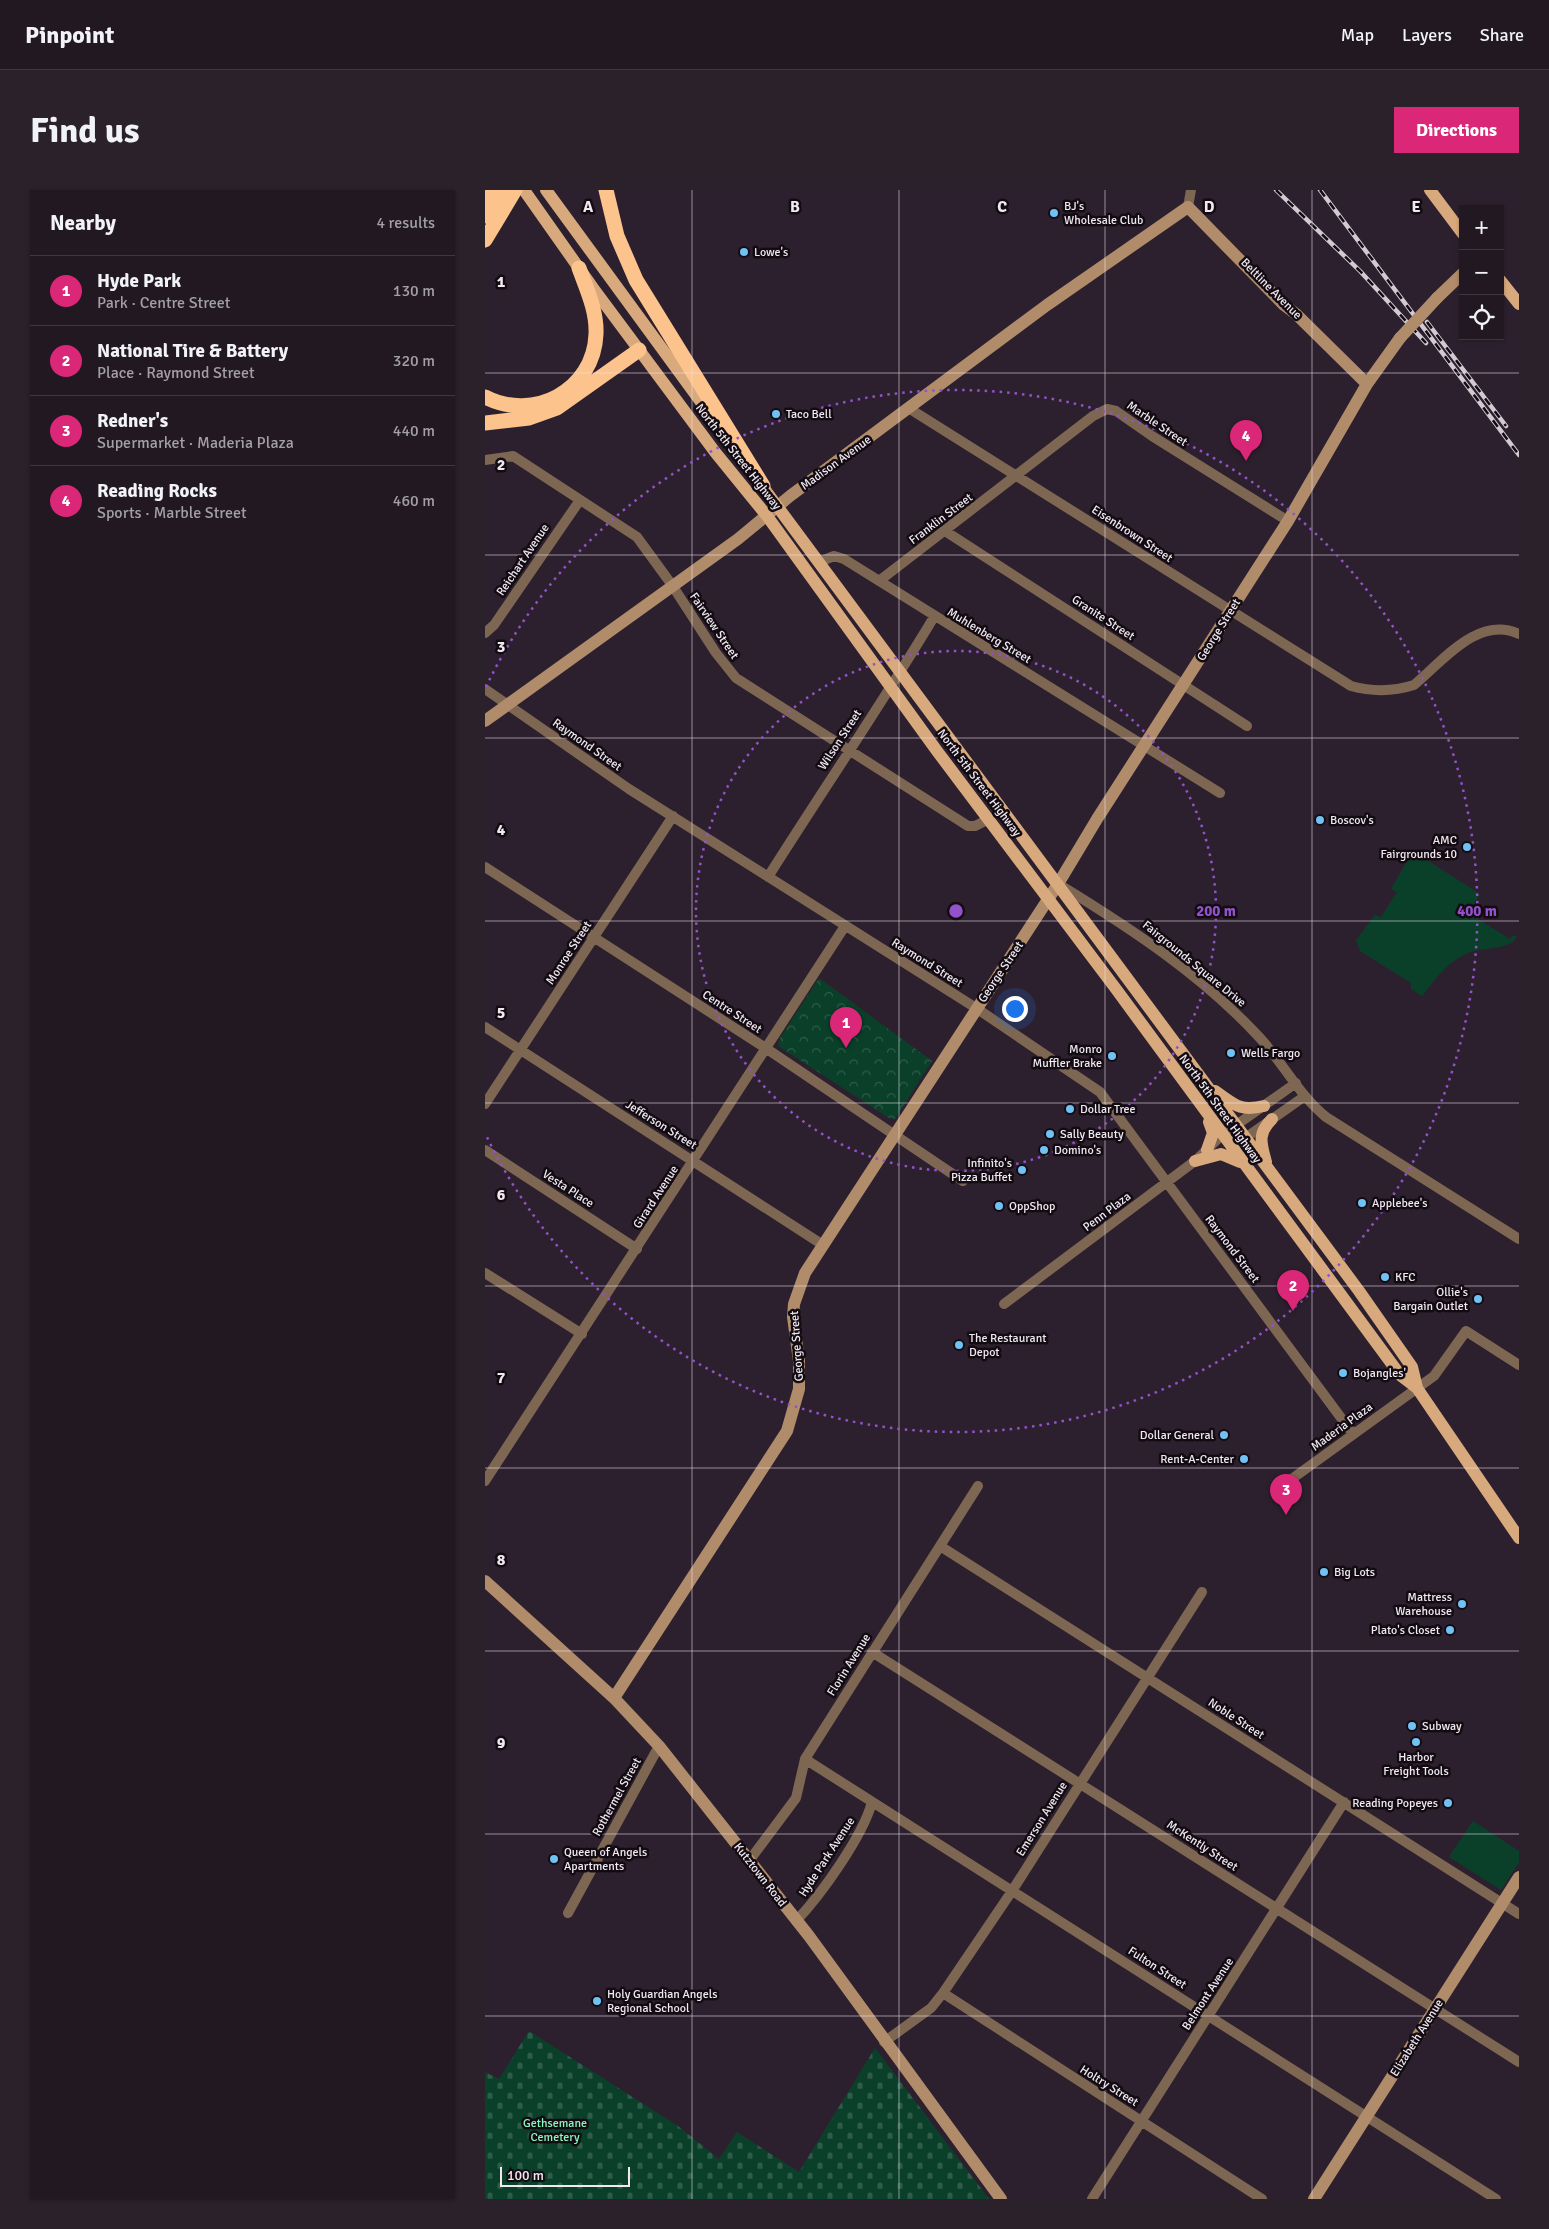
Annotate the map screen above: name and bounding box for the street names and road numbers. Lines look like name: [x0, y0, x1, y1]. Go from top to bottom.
street label: Beltline Avenue: [1237, 255, 1305, 323]
street label: Marble Street: [1124, 398, 1190, 450]
street label: North 5th Street Highway: [692, 401, 784, 513]
street label: Madison Avenue: [798, 432, 874, 494]
street label: Franklin Street: [906, 490, 976, 548]
street label: Eisenbrown Street: [1089, 502, 1175, 566]
street label: Reichart Avenue: [493, 521, 553, 599]
street label: Fairview Street: [686, 590, 742, 662]
street label: Granite Street: [1069, 592, 1137, 644]
street label: George Street: [1194, 596, 1244, 664]
street label: Muhlenberg Street: [944, 605, 1034, 667]
street label: Wilson Street: [815, 707, 865, 773]
street label: Raymond Street: [549, 716, 625, 774]
street label: North 5th Street Highway: [934, 726, 1024, 840]
street label: Monroe Street: [543, 918, 595, 988]
street label: Fairgrounds Square Drive: [1139, 918, 1249, 1010]
street label: Raymond Street: [889, 935, 965, 991]
street label: George Street: [975, 939, 1027, 1005]
street label: Centre Street: [699, 987, 765, 1037]
street label: North 5th Street Highway: [1176, 1052, 1265, 1166]
street label: Jefferson Street: [623, 1097, 699, 1153]
street label: Girard Avenue: [630, 1163, 682, 1231]
street label: Vesta Place: [539, 1167, 597, 1211]
street label: Penn Plaza: [1080, 1189, 1134, 1235]
street label: Raymond Street: [1202, 1212, 1262, 1286]
street label: George Street: [787, 1310, 807, 1382]
street label: Maderia Plaza: [1308, 1400, 1376, 1454]
street label: Florin Avenue: [824, 1631, 874, 1699]
street label: Noble Street: [1205, 1695, 1267, 1743]
street label: Rothermel Street: [589, 1755, 645, 1839]
street label: Emerson Avenue: [1013, 1779, 1071, 1859]
street label: Hyde Park Avenue: [796, 1814, 858, 1900]
street label: McKently Street: [1164, 1817, 1240, 1875]
street label: Kutztown Road: [730, 1840, 790, 1910]
street label: Fulton Street: [1125, 1944, 1189, 1992]
street label: Belmont Avenue: [1179, 1955, 1237, 2033]
street label: Elizabeth Avenue: [1387, 1997, 1447, 2079]
street label: Holtry Street: [1077, 2062, 1141, 2110]

